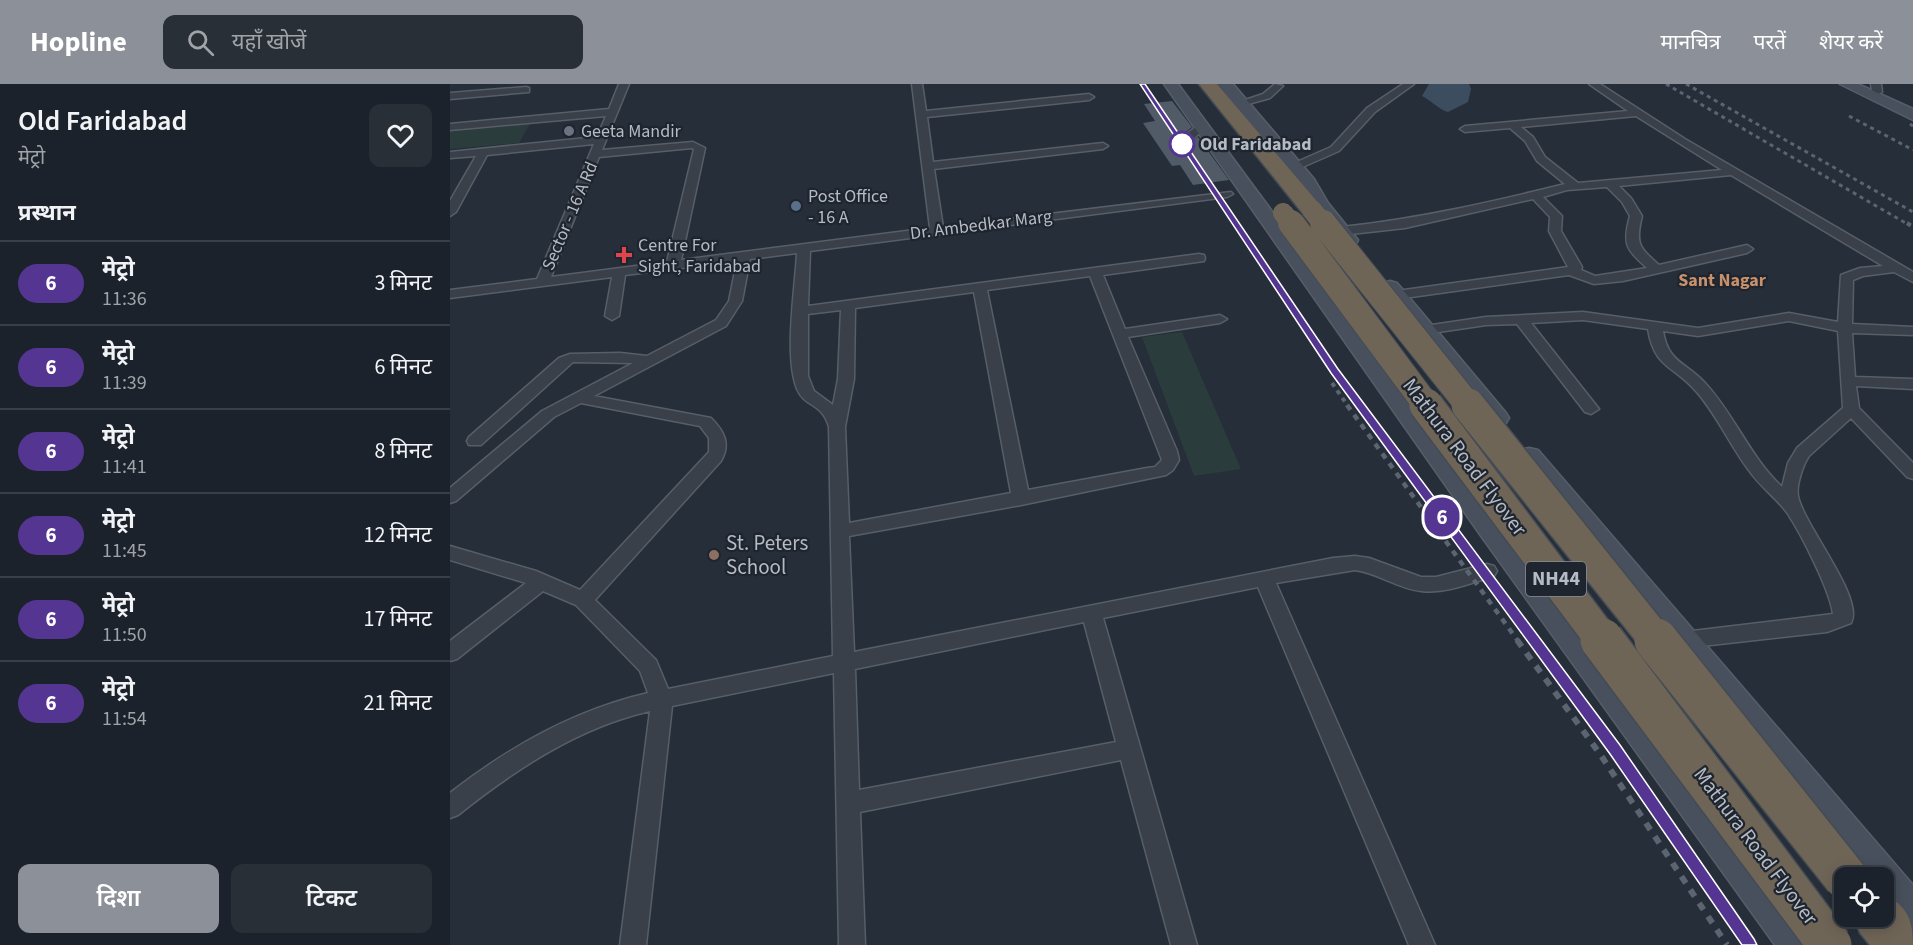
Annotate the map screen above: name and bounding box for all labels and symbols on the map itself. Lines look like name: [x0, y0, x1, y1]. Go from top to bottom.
place label: Geeta Mandir: [581, 119, 682, 144]
marker: Geeta Mandir: [562, 124, 576, 138]
marker: Old Faridabad: [1169, 131, 1195, 157]
place label: Old Faridabad: [1200, 132, 1311, 157]
street label: Sector - 16 A Rd: [536, 158, 604, 274]
place label: Post Office - 16 A: [808, 184, 888, 230]
marker: Post Office - 16 A: [789, 199, 803, 213]
street label: Dr. Ambedkar Marg: [909, 204, 1053, 246]
place label: Centre For Sight, Faridabad: [638, 233, 761, 279]
marker: Centre For Sight, Faridabad: [615, 246, 633, 264]
district label: Sant Nagar: [1678, 268, 1767, 293]
street label: Mathura Road Flyover: [1396, 372, 1535, 543]
line badge: 6: [1422, 498, 1462, 536]
place label: St. Peters School: [726, 528, 808, 582]
marker: St. Peters School: [707, 548, 721, 562]
road number: NH44: [1526, 562, 1586, 596]
street label: Mathura Road Flyover: [1687, 761, 1826, 932]

